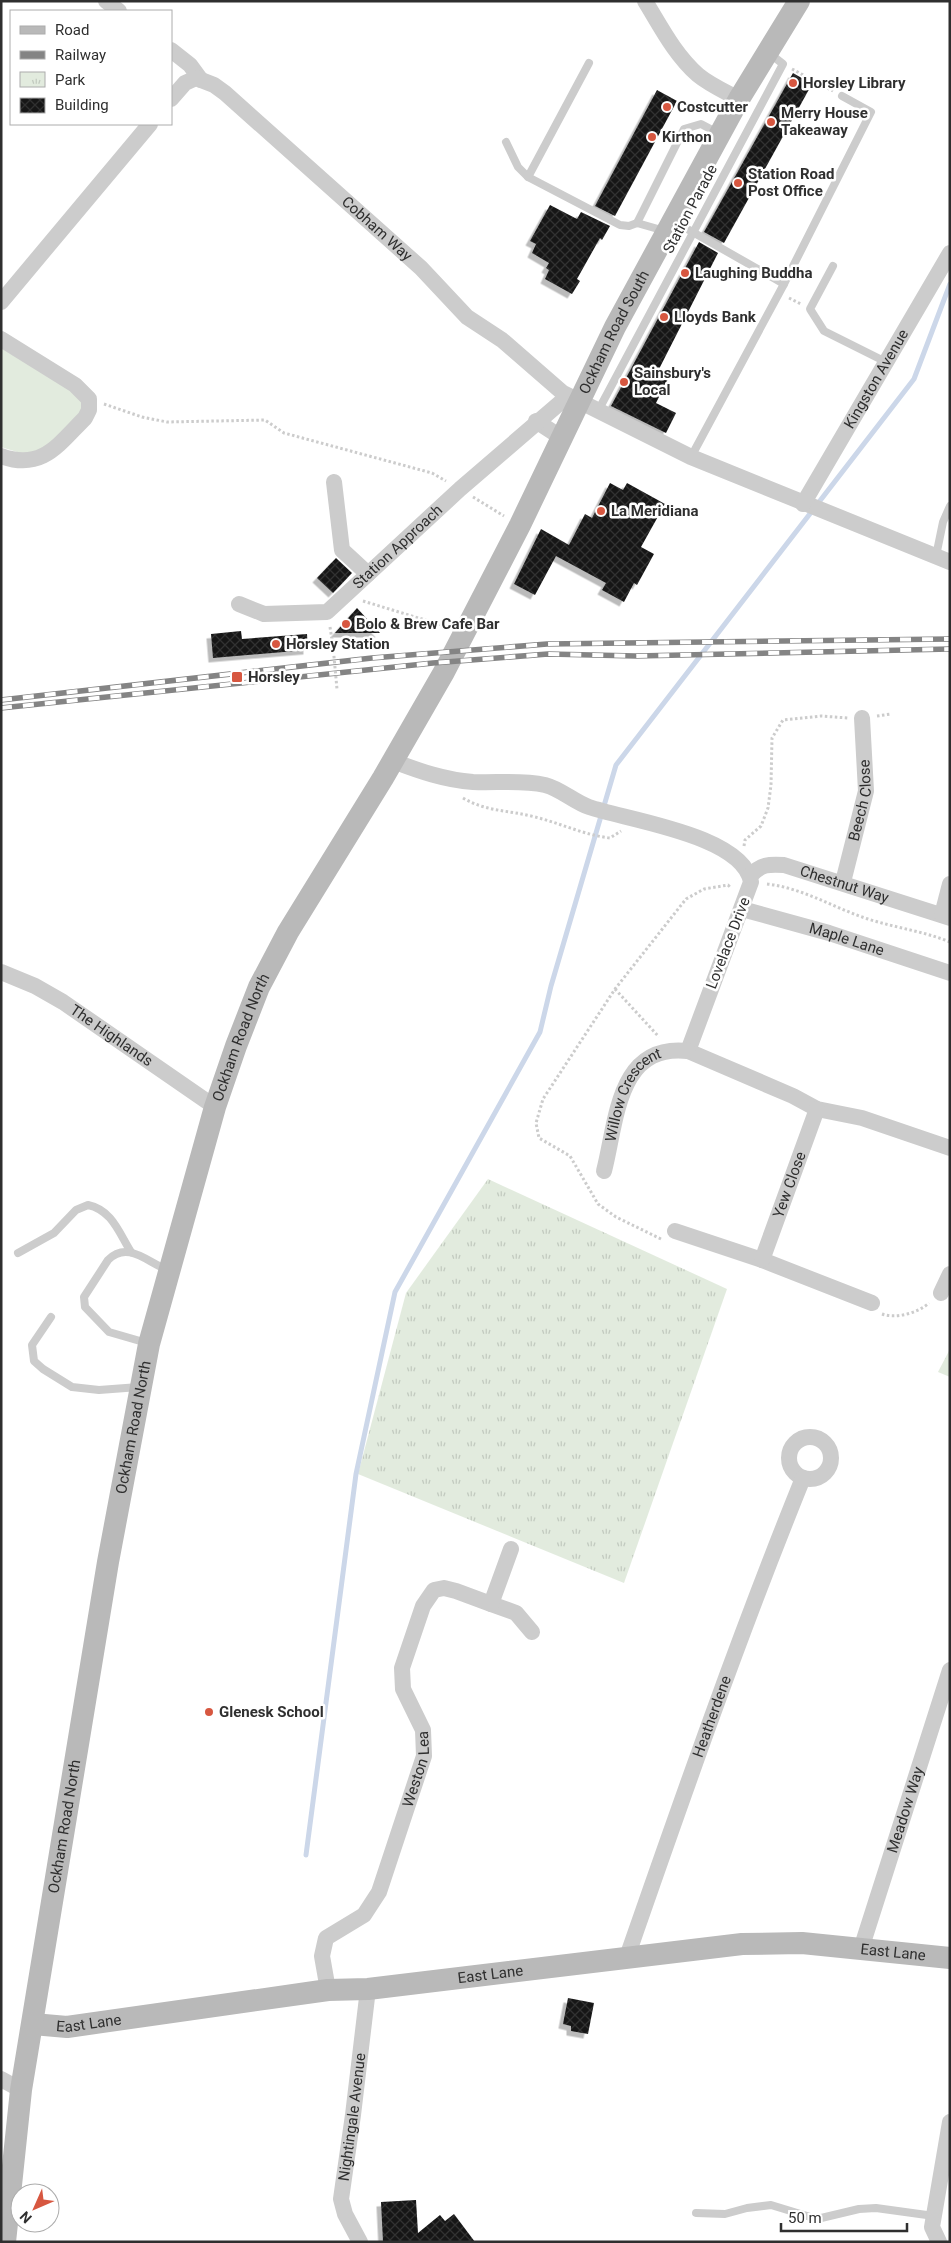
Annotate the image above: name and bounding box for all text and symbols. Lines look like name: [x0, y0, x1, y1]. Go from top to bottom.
legend: [10, 10, 172, 125]
text: Road: [55, 21, 89, 39]
text: Railway: [55, 46, 106, 64]
text: Park: [55, 71, 86, 89]
place label: Horsley Library: [803, 74, 906, 92]
marker: Horsley Library: [787, 77, 799, 89]
text: Building: [55, 96, 109, 114]
place label: Costcutter: [677, 98, 749, 116]
marker: Costcutter: [661, 101, 673, 113]
place label: Merry House Takeaway: [781, 104, 868, 139]
marker: Merry House Takeaway: [765, 116, 777, 128]
place label: Kirthon: [662, 128, 712, 146]
marker: Kirthon: [646, 131, 658, 143]
street label: Station Parade: [659, 161, 721, 256]
place label: Station Road Post Office: [748, 165, 835, 200]
marker: Station Road Post Office: [732, 177, 744, 189]
street label: Cobham Way: [338, 193, 416, 265]
place label: Laughing Buddha: [695, 264, 812, 282]
street label: Ockham Road South: [575, 267, 653, 397]
marker: Laughing Buddha: [679, 267, 691, 279]
place label: Lloyds Bank: [674, 308, 757, 326]
marker: Lloyds Bank: [658, 311, 670, 323]
street label: Kingston Avenue: [840, 326, 912, 432]
place label: Sainsbury's Local: [634, 364, 711, 399]
marker: Sainsbury's Local: [618, 376, 630, 388]
street label: Station Approach: [349, 501, 446, 593]
place label: La Meridiana: [611, 502, 698, 520]
marker: La Meridiana: [595, 505, 607, 517]
place label: Bolo & Brew Cafe Bar: [356, 615, 500, 633]
marker: Bolo & Brew Cafe Bar: [340, 618, 352, 630]
place label: Horsley Station: [286, 635, 390, 653]
marker: Horsley Station: [270, 638, 282, 650]
place label: Horsley: [248, 668, 300, 686]
marker: Horsley: [230, 670, 244, 684]
street label: Beech Close: [845, 759, 876, 843]
street label: Chestnut Way: [798, 862, 891, 907]
street label: Lovelace Drive: [702, 895, 754, 991]
street label: Maple Lane: [807, 919, 887, 960]
street label: Ockham Road North: [209, 970, 273, 1104]
street label: The Highlands: [67, 1001, 156, 1070]
street label: Willow Crescent: [602, 1044, 664, 1143]
street label: Yew Close: [769, 1149, 810, 1220]
street label: Ockham Road North: [112, 1359, 155, 1495]
street label: Heatherdene: [689, 1673, 735, 1760]
place label: Glenesk School: [219, 1703, 324, 1721]
marker: Glenesk School: [203, 1706, 215, 1718]
street label: Weston Lea: [399, 1731, 433, 1809]
street label: Ockham Road North: [45, 1758, 84, 1895]
street label: Meadow Way: [883, 1765, 928, 1855]
street label: East Lane: [860, 1940, 927, 1964]
street label: East Lane: [457, 1961, 524, 1987]
street label: East Lane: [55, 2010, 122, 2036]
street label: Nightingale Avenue: [335, 2052, 369, 2182]
north arrow: [10, 2183, 60, 2233]
scale bar: [781, 2200, 907, 2232]
text: N: [17, 2208, 35, 2226]
text: 50 m: [788, 2209, 822, 2227]

